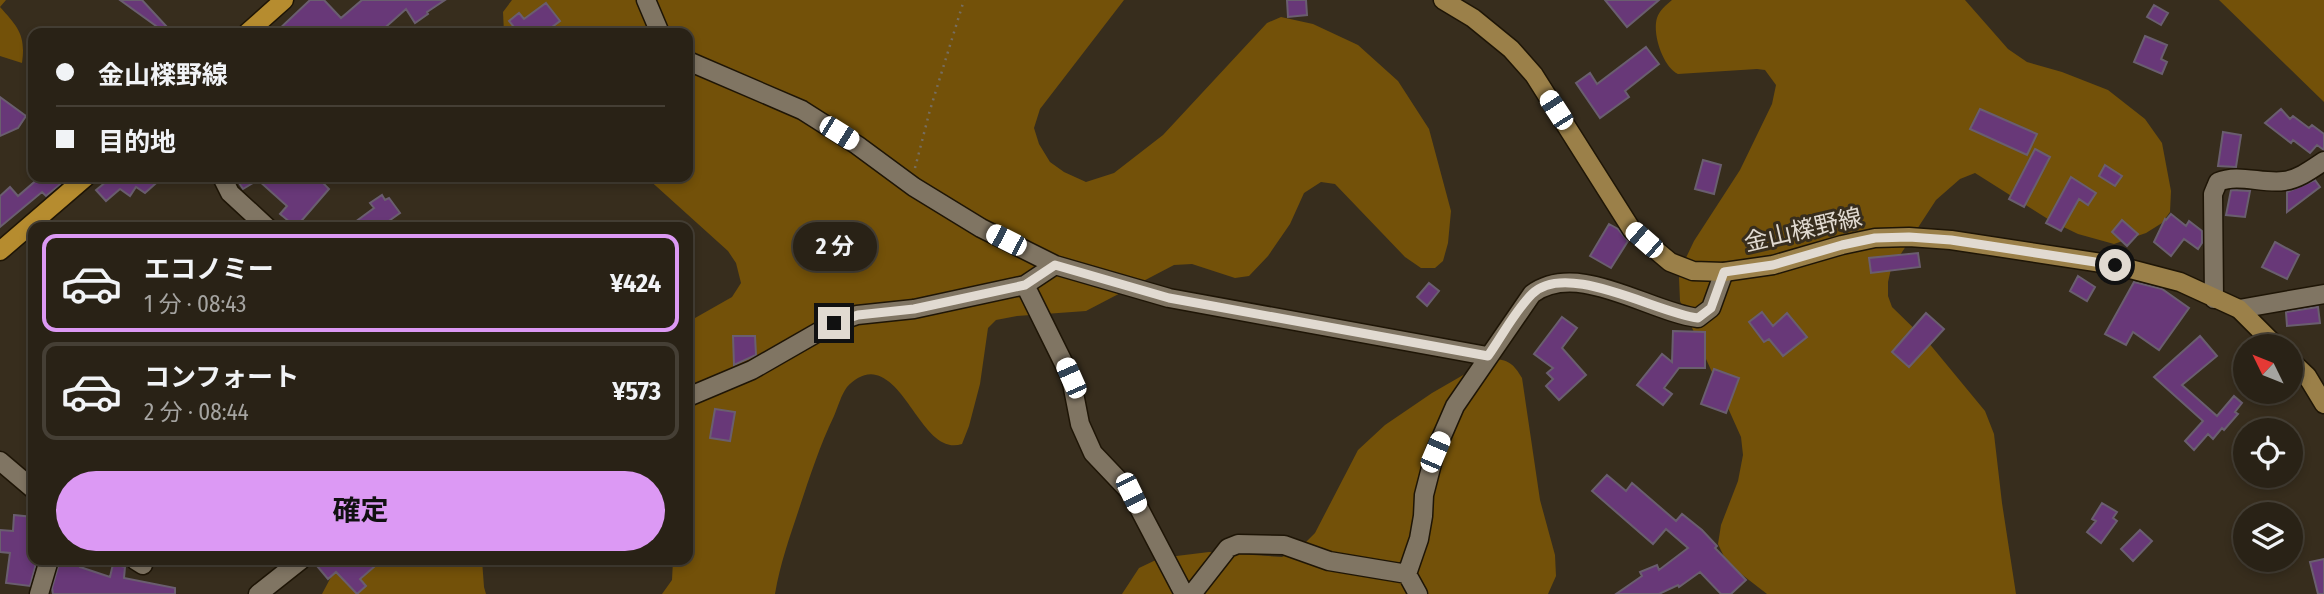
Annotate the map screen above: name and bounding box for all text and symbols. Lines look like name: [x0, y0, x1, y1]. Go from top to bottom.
text: 金山檪野線: [98, 60, 228, 91]
car: [1536, 87, 1577, 133]
car: [816, 113, 863, 153]
text: 目的地: [98, 127, 176, 158]
street label: 金山檪野線: [1741, 203, 1865, 257]
car: [1622, 218, 1667, 262]
car: [983, 221, 1030, 259]
callout: 2 分: [792, 222, 876, 270]
text: 2 分: [816, 232, 854, 260]
route start: [2099, 249, 2131, 281]
icon: car: [60, 252, 123, 315]
text: エコノミー: [144, 254, 274, 285]
text: ¥424: [610, 268, 661, 299]
text: 1 分 · 08:43: [144, 290, 247, 318]
route end: [818, 307, 850, 339]
north arrow: [2233, 334, 2303, 404]
map controls: [2233, 334, 2303, 572]
car: [1053, 355, 1090, 401]
icon: car: [60, 360, 123, 423]
text: コンフォート: [144, 362, 299, 393]
text: ¥573: [612, 376, 661, 407]
text: 2 分 · 08:44: [144, 398, 249, 426]
button: locate: [2233, 418, 2303, 488]
car: [1418, 429, 1453, 475]
car: [1113, 470, 1150, 516]
button: 確定: [56, 471, 665, 551]
button: layers: [2233, 502, 2303, 572]

